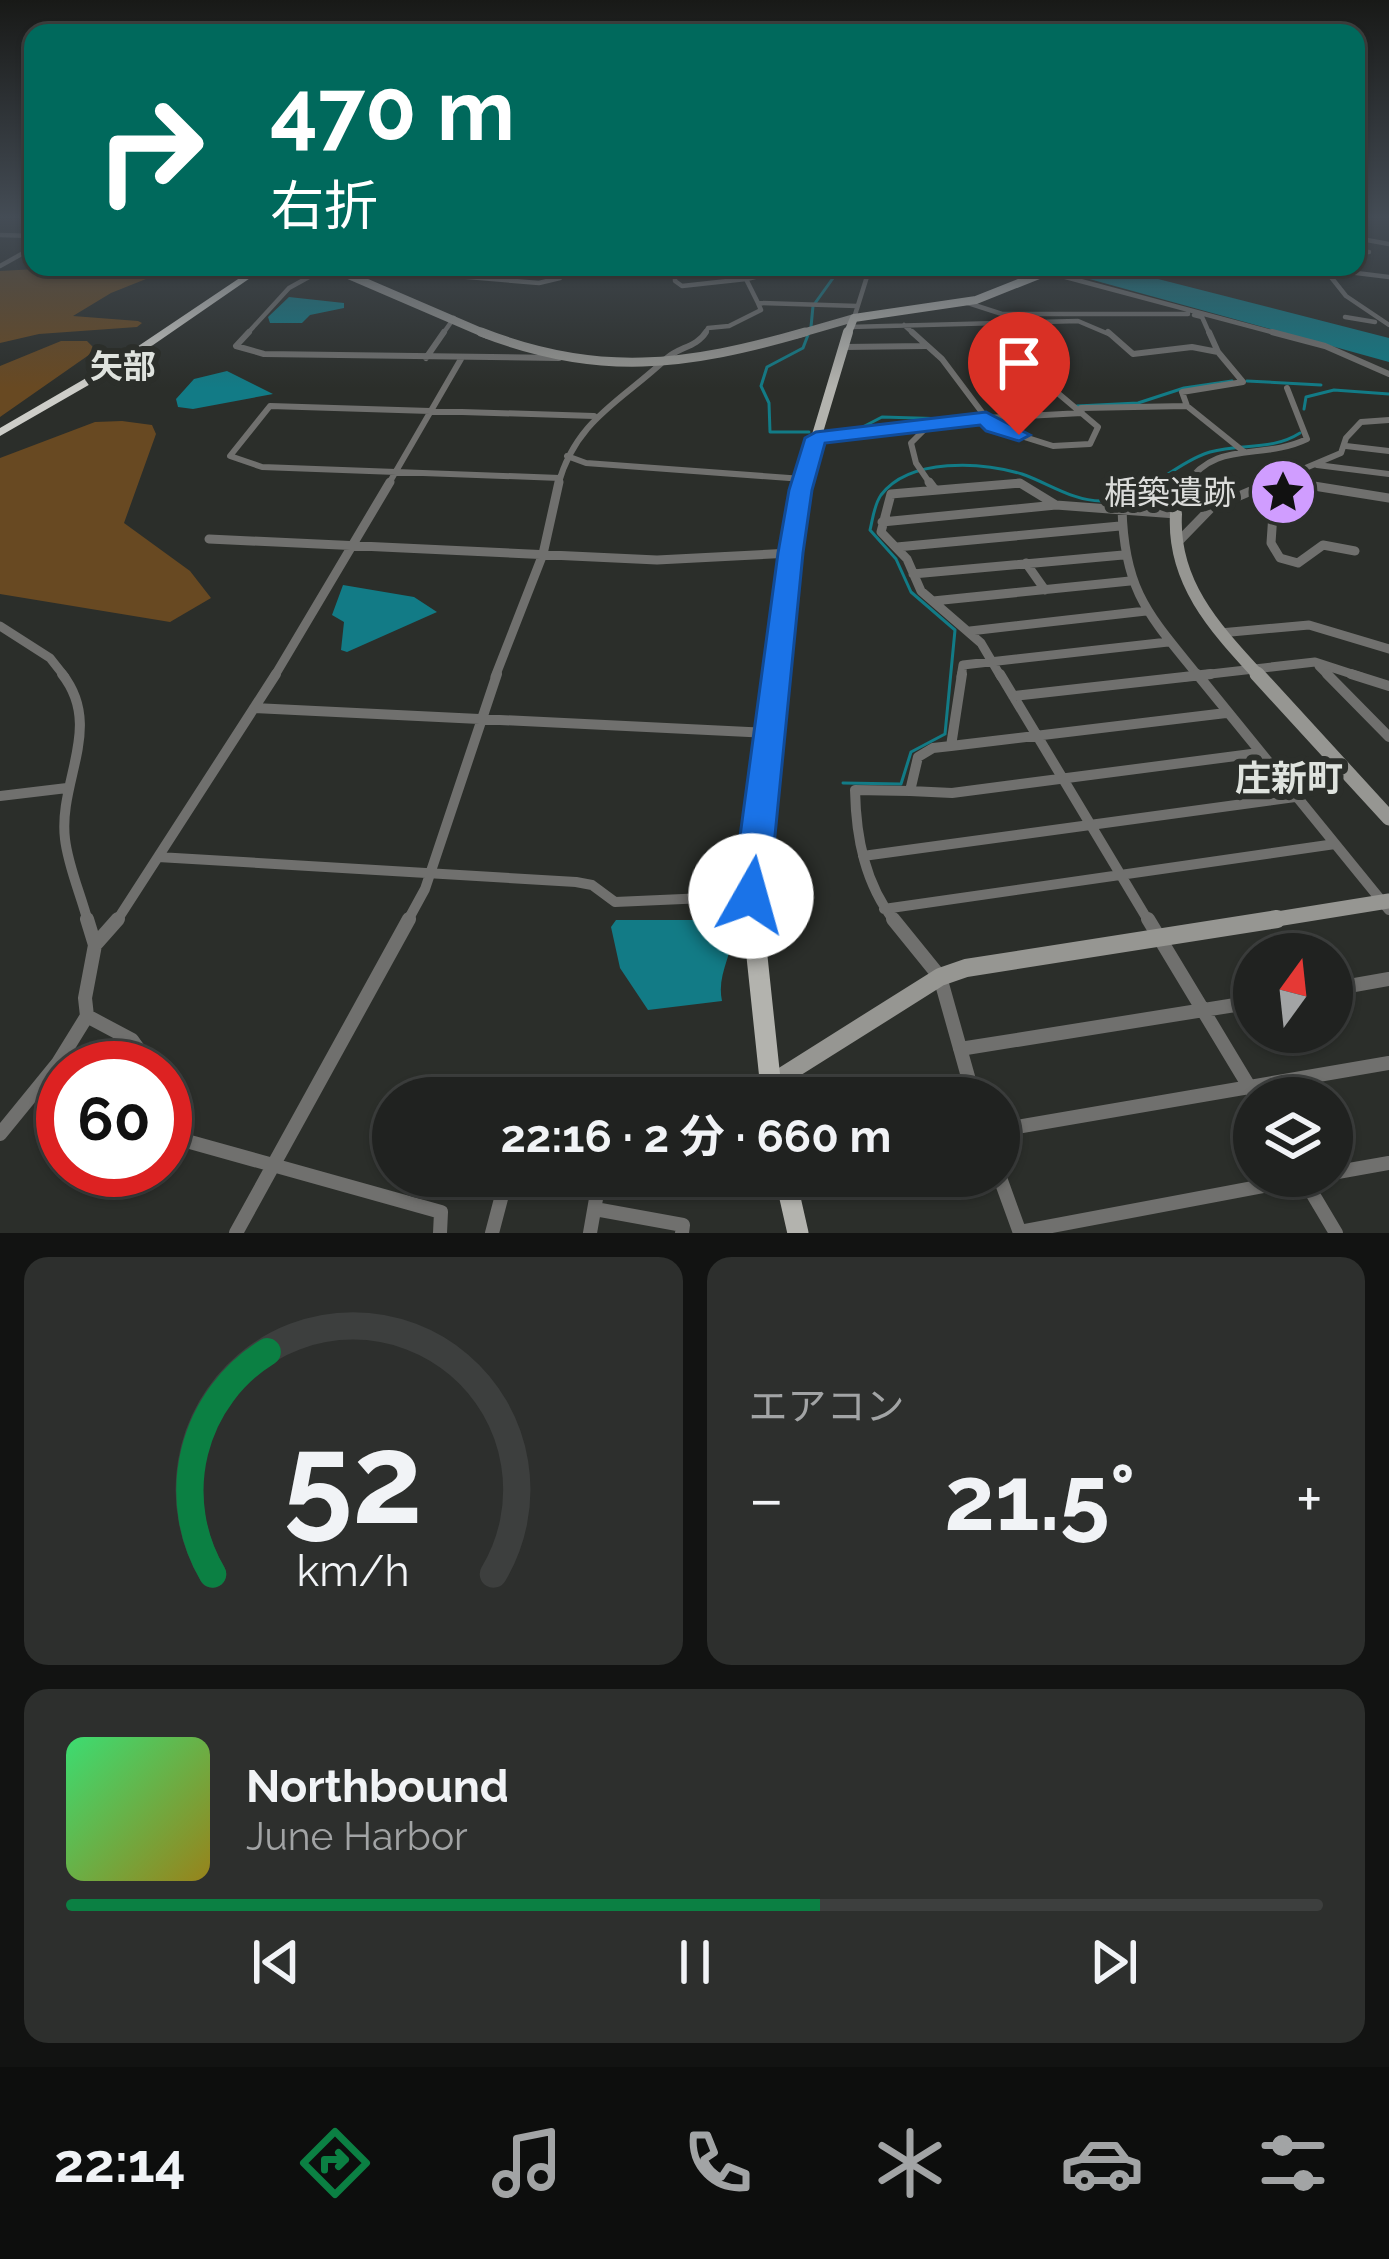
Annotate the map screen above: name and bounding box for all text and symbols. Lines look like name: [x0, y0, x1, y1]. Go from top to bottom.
text: 470 m: [270, 61, 515, 160]
icon: right: [72, 72, 228, 228]
text: 右折: [270, 174, 378, 238]
pin: [968, 312, 1070, 435]
icon: arrive: [986, 330, 1052, 396]
district label: 矢部: [90, 347, 156, 386]
place icon: 楯築遺跡: [1248, 457, 1318, 527]
place label: 楯築遺跡: [1104, 473, 1236, 512]
district label: 庄新町: [1235, 757, 1343, 799]
position arrow: [688, 833, 814, 959]
north arrow: [1233, 933, 1353, 1053]
map controls: [1233, 933, 1353, 1197]
speed limit sign: 60: [36, 1041, 192, 1197]
button: layers: [1233, 1077, 1353, 1197]
text: 22:16 · 2 分 · 660 m: [500, 1110, 892, 1163]
text: エアコン: [749, 1383, 905, 1429]
text: 52: [283, 1406, 423, 1552]
text: 21.5°: [944, 1445, 1135, 1551]
text: −: [749, 1460, 784, 1537]
text: +: [1296, 1460, 1323, 1537]
text: km/h: [297, 1546, 410, 1596]
text: Northbound: [246, 1760, 509, 1813]
text: June Harbor: [246, 1813, 468, 1859]
icon: previous: [243, 1929, 309, 1995]
icon: pause: [662, 1929, 728, 1995]
icon: next: [1081, 1929, 1147, 1995]
icon: directions: [293, 2121, 377, 2205]
icon: music: [485, 2121, 569, 2205]
icon: phone: [676, 2121, 760, 2205]
icon: climate: [868, 2121, 952, 2205]
icon: car: [1060, 2121, 1144, 2205]
icon: filters: [1251, 2121, 1335, 2205]
text: 22:14: [54, 2131, 186, 2195]

